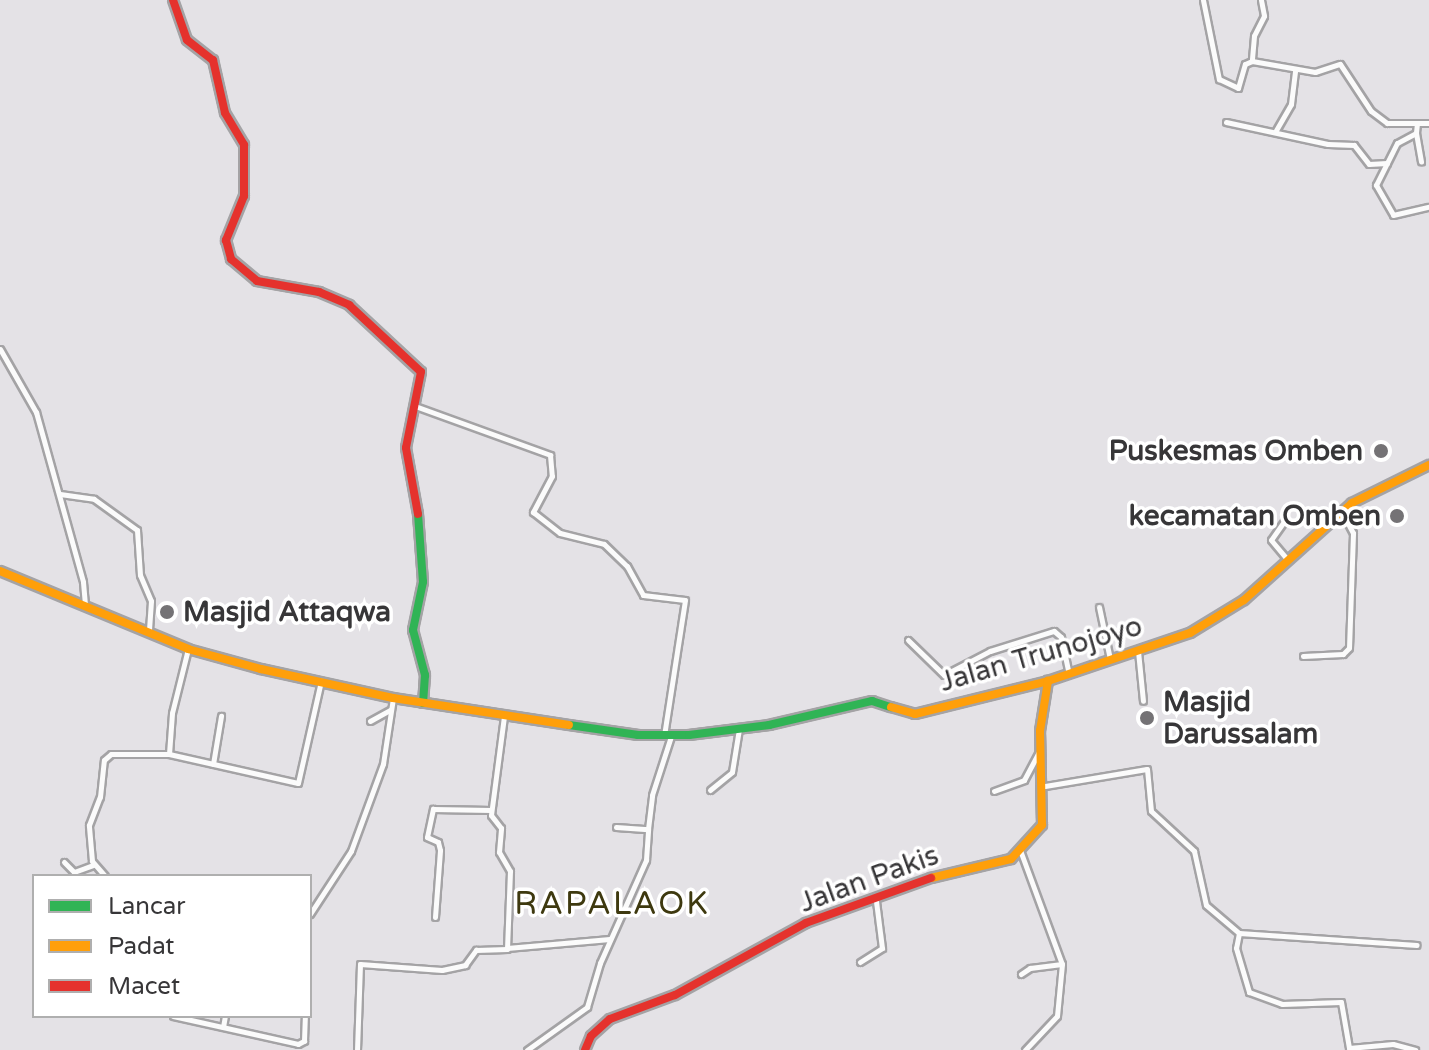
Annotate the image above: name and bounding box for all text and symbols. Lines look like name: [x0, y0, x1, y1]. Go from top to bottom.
place label: Puskesmas Omben: [1109, 434, 1363, 468]
marker: Puskesmas Omben: [1370, 440, 1392, 462]
place label: kecamatan Omben: [1129, 499, 1381, 533]
marker: kecamatan Omben: [1388, 507, 1406, 525]
place label: Masjid Attaqwa: [183, 595, 391, 629]
marker: Masjid Attaqwa: [158, 603, 176, 621]
street label: Jalan Trunojoyo: [936, 609, 1146, 699]
place label: Masjid Darussalam: [1163, 685, 1318, 751]
marker: Masjid Darussalam: [1138, 709, 1156, 727]
street label: Jalan Pakis: [795, 838, 943, 920]
legend: [32, 874, 312, 1018]
district label: RAPALAOK: [514, 885, 710, 923]
text: Lancar: [108, 892, 185, 921]
text: Padat: [108, 932, 175, 961]
text: Macet: [108, 972, 180, 1001]

